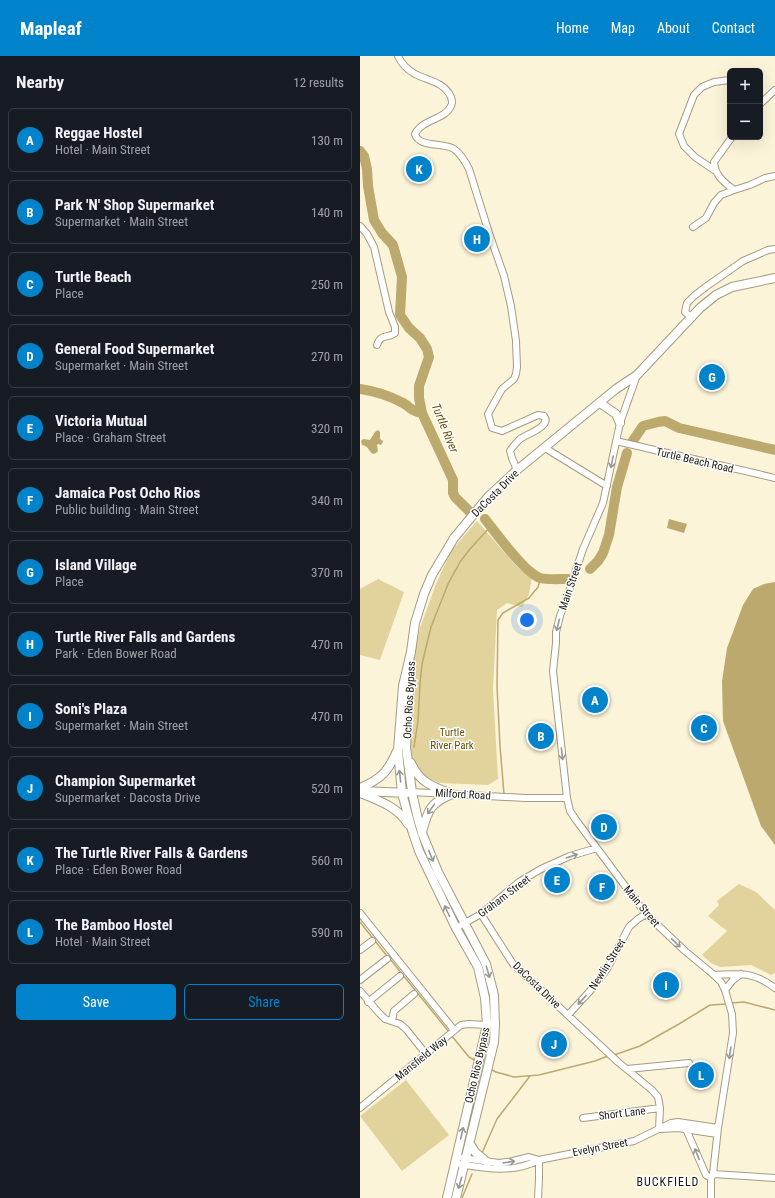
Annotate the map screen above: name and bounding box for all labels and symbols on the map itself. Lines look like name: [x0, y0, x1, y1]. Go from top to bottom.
pin: K: [406, 154, 432, 184]
pin: H: [464, 224, 490, 254]
pin: G: [699, 362, 725, 392]
water label: Turtle River: [429, 401, 461, 455]
street label: Turtle Beach Road: [655, 445, 735, 476]
one-way arrow: [607, 455, 615, 468]
street label: DaCosta Drive: [469, 467, 522, 520]
street label: Main Street: [556, 561, 585, 612]
your location: [517, 610, 537, 630]
one-way arrow: [553, 618, 561, 631]
street label: Ocho Rios Bypass: [401, 661, 418, 739]
pin: A: [582, 685, 608, 715]
pin: C: [691, 713, 717, 743]
pin: B: [528, 721, 554, 751]
park label: Turtle River Park: [430, 726, 474, 752]
one-way arrow: [558, 747, 566, 760]
one-way arrow: [397, 770, 404, 783]
street label: Milford Road: [435, 787, 491, 802]
one-way arrow: [427, 803, 435, 814]
pin: D: [591, 812, 617, 842]
one-way arrow: [428, 849, 436, 861]
one-way arrow: [566, 852, 578, 860]
pin: E: [544, 865, 570, 895]
pin: F: [589, 872, 615, 902]
street label: Graham Street: [476, 873, 533, 920]
street label: Main Street: [621, 883, 663, 930]
one-way arrow: [443, 905, 451, 917]
street label: Newlin Street: [587, 936, 628, 992]
one-way arrow: [671, 938, 681, 948]
street label: DaCosta Drive: [510, 959, 563, 1011]
one-way arrow: [485, 966, 492, 979]
pin: I: [653, 970, 679, 1000]
one-way arrow: [577, 995, 587, 1005]
street label: Ocho Rios Bypass: [462, 1026, 493, 1104]
pin: J: [541, 1029, 567, 1059]
street label: Mansfield Way: [393, 1033, 450, 1083]
one-way arrow: [726, 1046, 734, 1059]
pin: L: [688, 1060, 714, 1090]
street label: Short Lane: [598, 1104, 646, 1123]
one-way arrow: [458, 1127, 466, 1140]
street label: Evelyn Street: [571, 1136, 629, 1159]
one-way arrow: [693, 1149, 701, 1161]
one-way arrow: [502, 1158, 515, 1166]
district label: BUCKFIELD: [637, 1175, 699, 1189]
one-way arrow: [456, 1176, 463, 1189]

